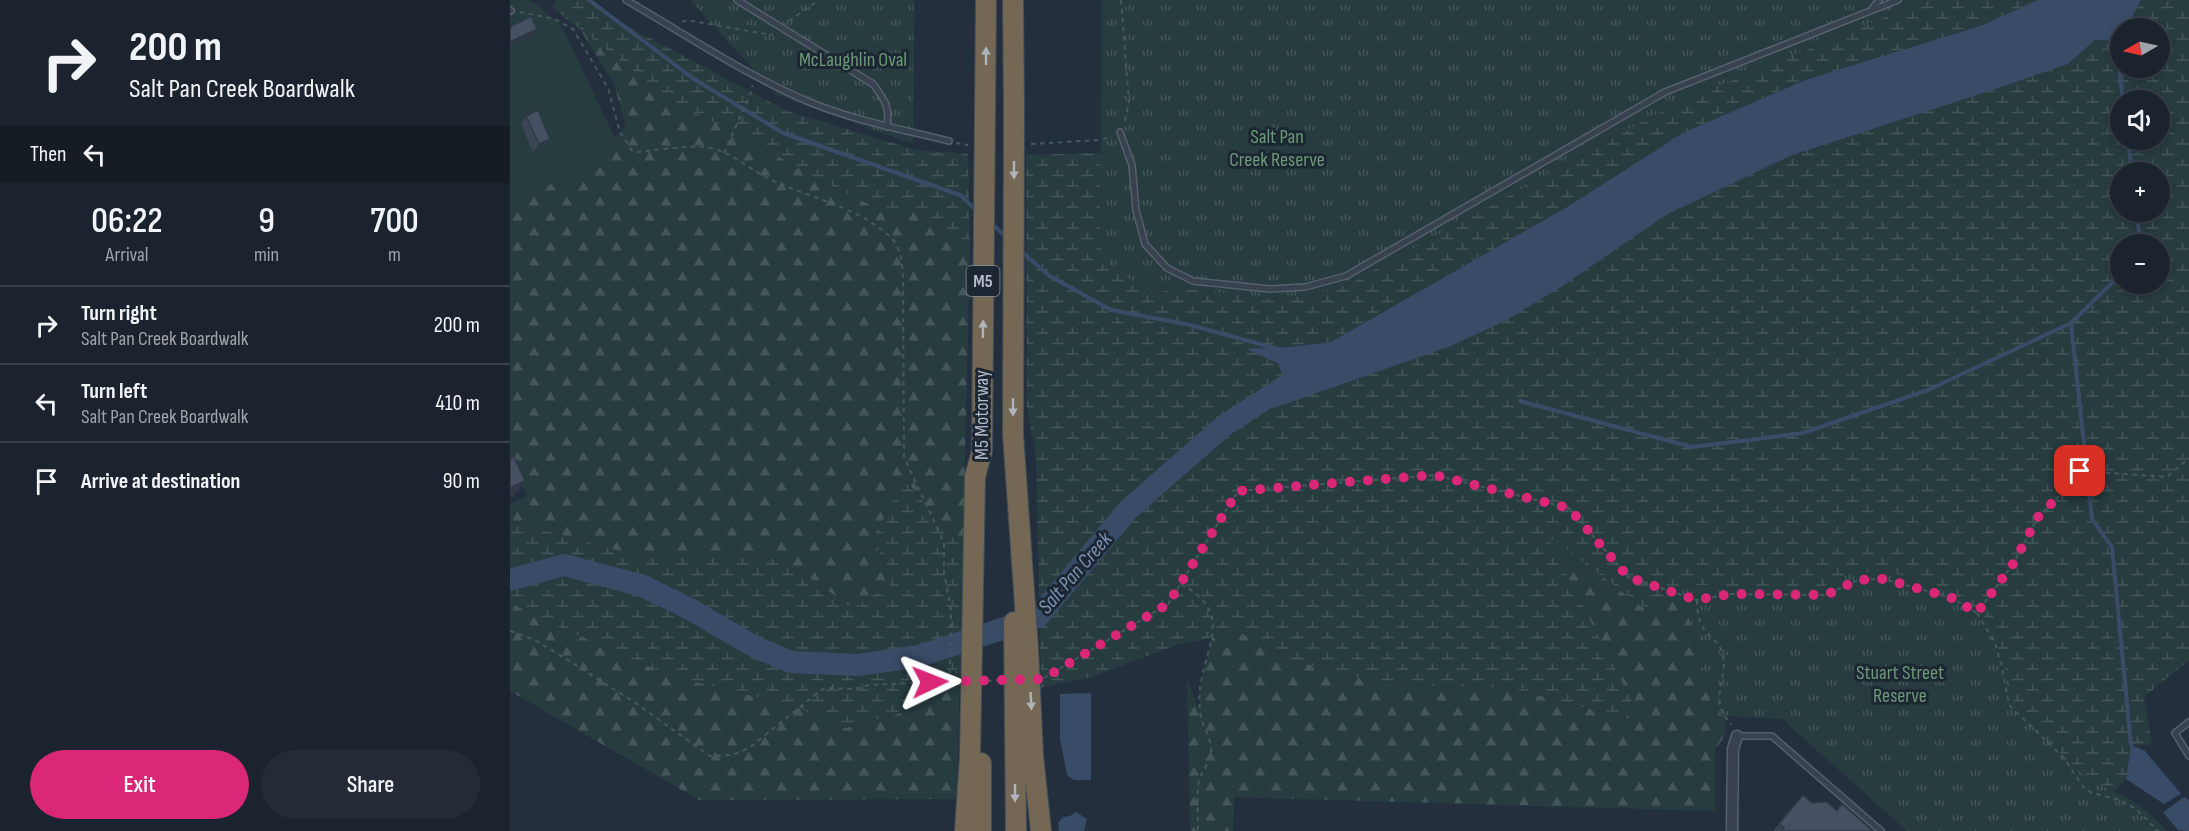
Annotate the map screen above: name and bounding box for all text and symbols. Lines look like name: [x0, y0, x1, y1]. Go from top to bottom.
north arrow: [2110, 18, 2170, 78]
map controls: [2110, 18, 2170, 294]
text: 200 m: [129, 22, 222, 73]
icon: right: [30, 24, 108, 102]
one-way arrow: [981, 46, 991, 65]
park label: McLaughlin Oval: [799, 48, 907, 72]
text: Salt Pan Creek Boardwalk: [129, 73, 355, 105]
button: sound: [2110, 90, 2170, 150]
park label: Salt Pan Creek Reserve: [1229, 125, 1325, 172]
icon: left: [78, 138, 111, 171]
text: Then: [30, 141, 66, 168]
one-way arrow: [1009, 161, 1019, 180]
button: +: [2110, 162, 2170, 222]
text: 06:22: [91, 200, 163, 243]
text: 9: [258, 200, 275, 243]
text: 700: [370, 200, 419, 243]
button: −: [2110, 234, 2170, 294]
text: Arrival: [105, 243, 148, 267]
text: min: [254, 243, 279, 267]
text: m: [388, 243, 401, 267]
road number: M5: [966, 266, 1000, 296]
text: Turn right: [81, 300, 157, 327]
icon: right: [30, 309, 63, 342]
text: 200 m: [434, 312, 480, 339]
one-way arrow: [978, 320, 988, 339]
text: Salt Pan Creek Boardwalk: [81, 327, 248, 351]
street label: M5 Motorway: [970, 370, 994, 460]
text: Turn left: [81, 378, 147, 405]
icon: left: [30, 387, 63, 420]
text: 410 m: [436, 390, 480, 417]
one-way arrow: [1008, 398, 1018, 417]
text: Salt Pan Creek Boardwalk: [81, 405, 248, 429]
pin: [2054, 445, 2105, 496]
icon: arrive: [2063, 454, 2096, 487]
icon: arrive: [30, 465, 63, 498]
text: Arrive at destination: [81, 468, 240, 495]
text: 90 m: [443, 468, 480, 495]
water label: Salt Pan Creek: [1033, 526, 1118, 619]
position arrow: [898, 650, 962, 714]
park label: Stuart Street Reserve: [1856, 661, 1944, 708]
one-way arrow: [1026, 692, 1035, 711]
button: Exit: [30, 750, 249, 819]
button: Share: [261, 750, 480, 819]
one-way arrow: [1010, 783, 1020, 802]

